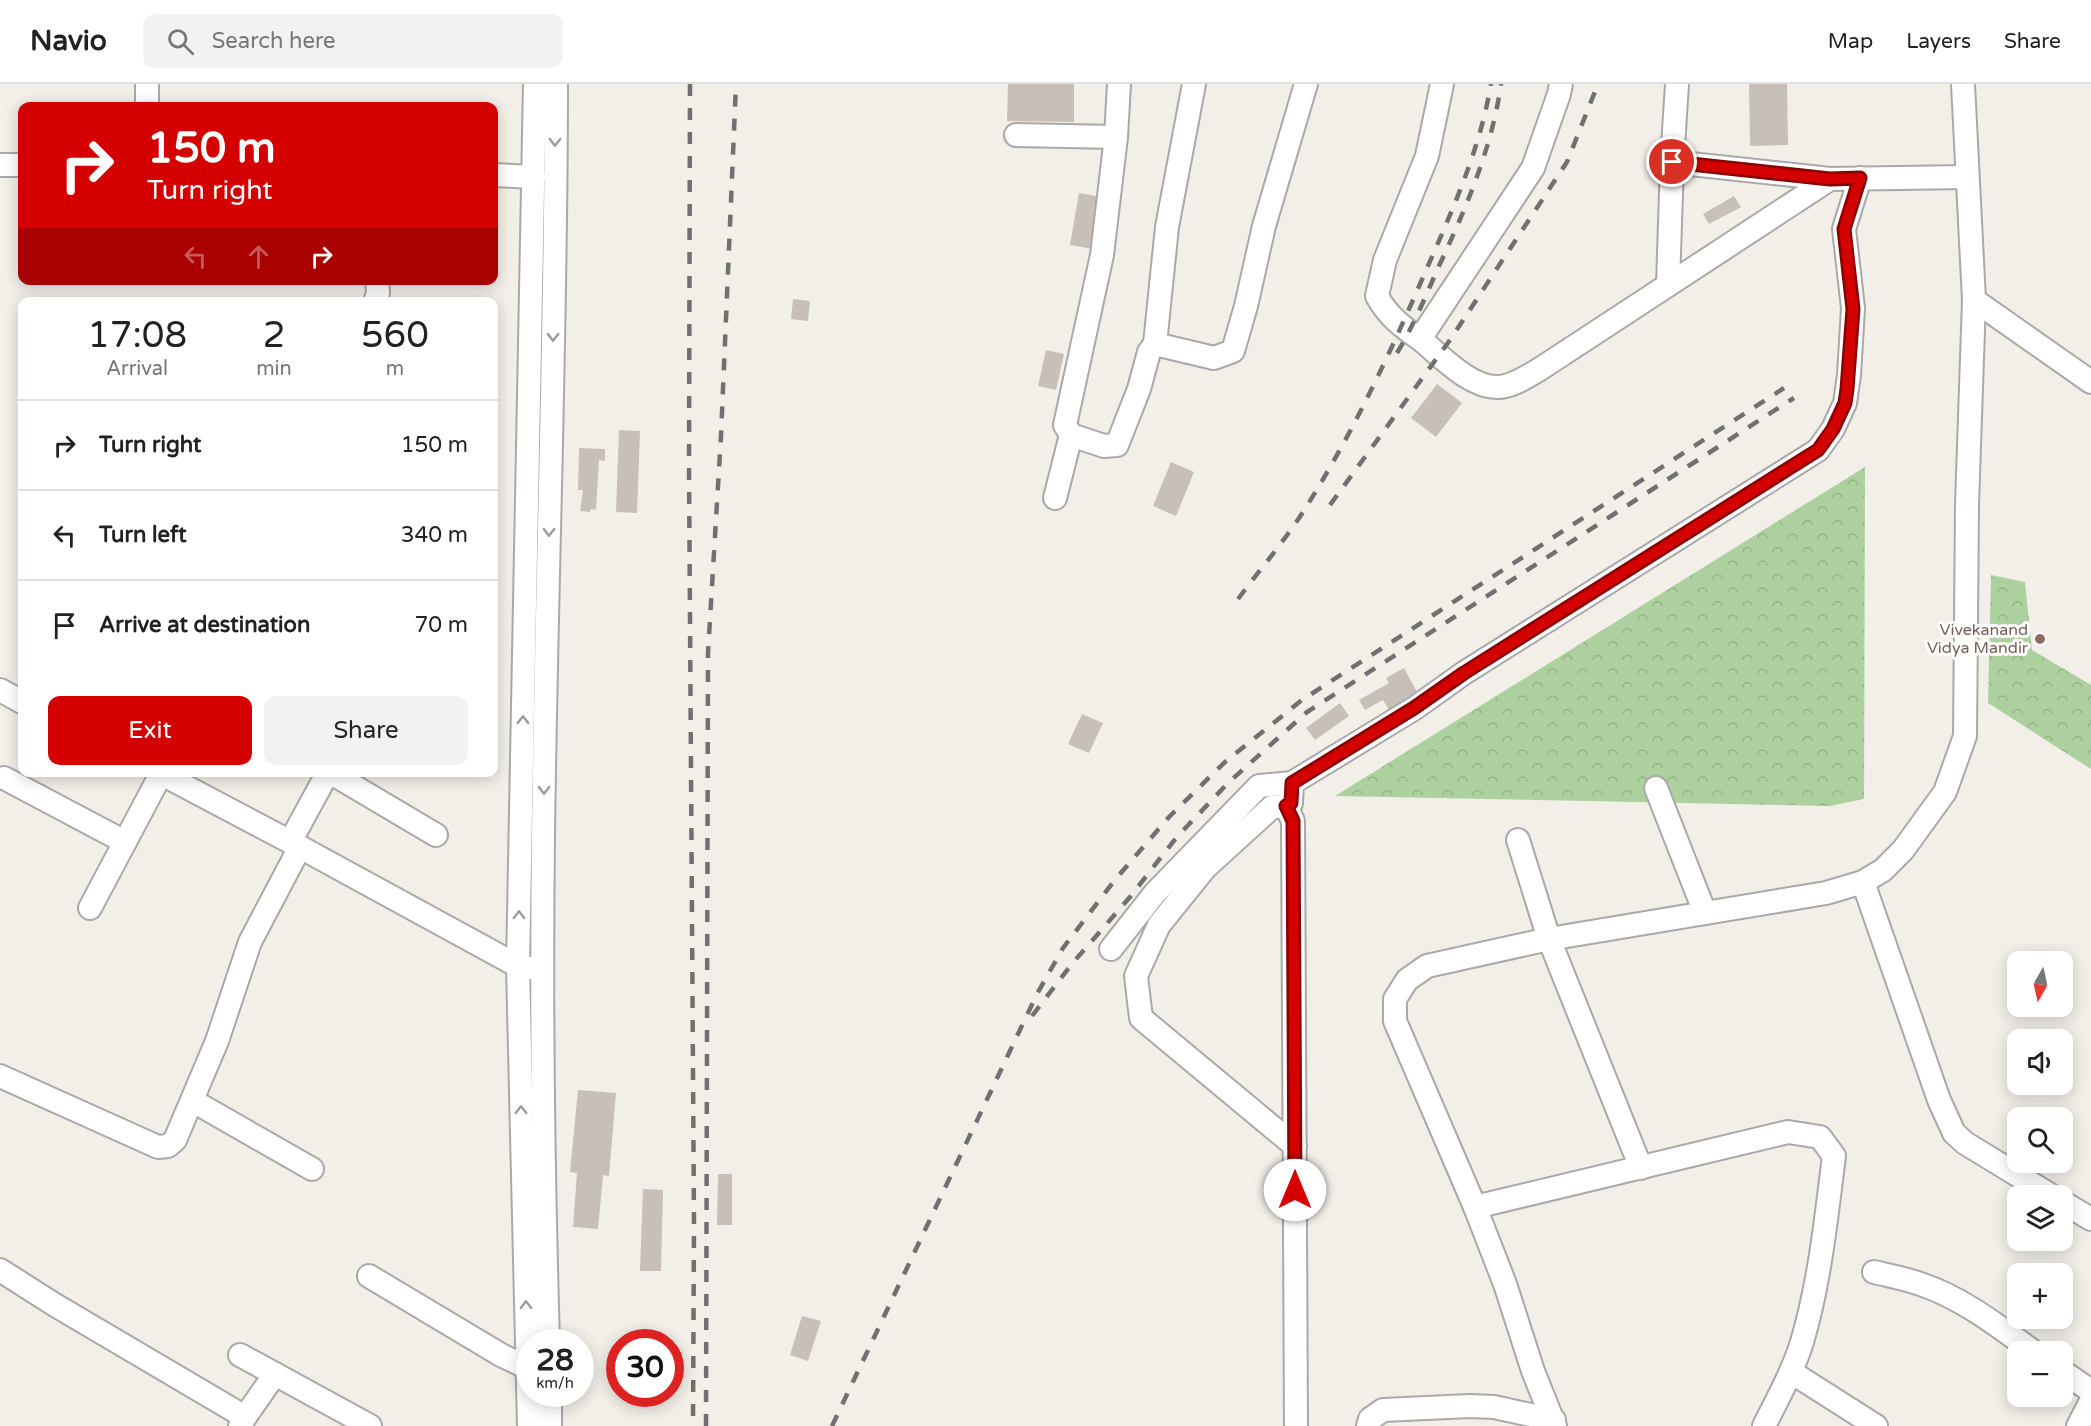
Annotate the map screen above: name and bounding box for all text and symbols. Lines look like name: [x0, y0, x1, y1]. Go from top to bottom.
search box: [143, 14, 563, 68]
text: Navio: [30, 24, 107, 58]
icon: search: [164, 25, 197, 58]
text: Search here: [212, 28, 336, 54]
text: Map: [1828, 29, 1873, 54]
text: Layers: [1906, 29, 1971, 54]
text: Share: [2004, 29, 2061, 54]
text: 150 m: [147, 123, 276, 174]
icon: right: [48, 126, 126, 204]
pin: [1646, 136, 1697, 187]
one-way arrow: [549, 138, 562, 147]
icon: arrive: [1655, 145, 1688, 178]
text: Turn right: [147, 174, 273, 207]
icon: left: [179, 240, 212, 273]
icon: ahead: [242, 240, 275, 273]
icon: right: [305, 240, 338, 273]
text: 17:08: [87, 314, 187, 357]
text: 2: [263, 314, 285, 357]
text: 560: [361, 314, 429, 357]
one-way arrow: [547, 333, 559, 342]
text: Arrival: [106, 357, 168, 381]
text: min: [256, 357, 292, 381]
text: m: [386, 357, 404, 381]
icon: right: [48, 429, 81, 462]
text: Turn right: [99, 432, 201, 458]
text: 150 m: [401, 432, 468, 458]
icon: left: [48, 519, 81, 552]
text: Turn left: [99, 522, 187, 548]
text: 340 m: [401, 522, 468, 548]
one-way arrow: [543, 528, 556, 537]
icon: arrive: [48, 609, 81, 642]
text: Arrive at destination: [99, 612, 310, 638]
text: 70 m: [414, 612, 468, 638]
place label: Vivekanand Vidya Mandir: [1927, 620, 2029, 658]
marker: Vivekanand Vidya Mandir: [2033, 632, 2047, 646]
button: Exit: [48, 696, 252, 765]
button: Share: [264, 696, 468, 765]
one-way arrow: [517, 715, 529, 724]
one-way arrow: [538, 786, 550, 795]
one-way arrow: [513, 910, 525, 919]
north arrow: [2007, 951, 2073, 1017]
map controls: [2007, 951, 2073, 1407]
button: sound: [2007, 1029, 2073, 1095]
one-way arrow: [515, 1105, 527, 1114]
button: search: [2007, 1107, 2073, 1173]
position arrow: [1263, 1158, 1327, 1222]
button: layers: [2007, 1185, 2073, 1251]
button: +: [2007, 1263, 2073, 1329]
one-way arrow: [520, 1300, 532, 1309]
speed limit sign: 30: [606, 1329, 684, 1407]
button: −: [2007, 1341, 2073, 1407]
text: 28: [536, 1342, 574, 1379]
text: km/h: [536, 1374, 574, 1392]

